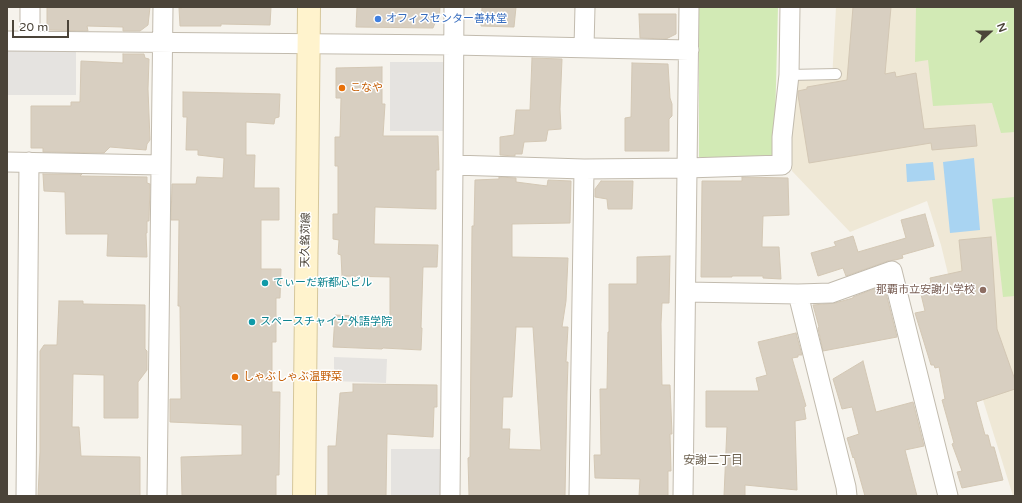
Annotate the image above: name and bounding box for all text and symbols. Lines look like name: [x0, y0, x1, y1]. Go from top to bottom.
scale bar: [14, 12, 71, 38]
place label: オフィスセンター善林堂: [386, 12, 507, 26]
north arrow: [970, 12, 1010, 52]
marker: オフィスセンター善林堂: [373, 14, 383, 24]
text: 20 m: [19, 20, 48, 34]
text: N: [994, 21, 1009, 34]
place label: こなや: [350, 81, 383, 95]
marker: こなや: [337, 83, 347, 93]
street label: 天久銘苅線: [299, 212, 313, 268]
place label: てぃーだ新都心ビル: [273, 276, 372, 290]
marker: てぃーだ新都心ビル: [260, 278, 270, 288]
place label: 那覇市立安謝小学校: [876, 283, 975, 297]
marker: 那覇市立安謝小学校: [978, 285, 988, 295]
place label: スペースチャイナ外語学院: [260, 315, 392, 329]
marker: スペースチャイナ外語学院: [247, 317, 257, 327]
place label: しゃぶしゃぶ温野菜: [243, 370, 342, 384]
marker: しゃぶしゃぶ温野菜: [230, 372, 240, 382]
district label: 安謝二丁目: [683, 454, 743, 468]

